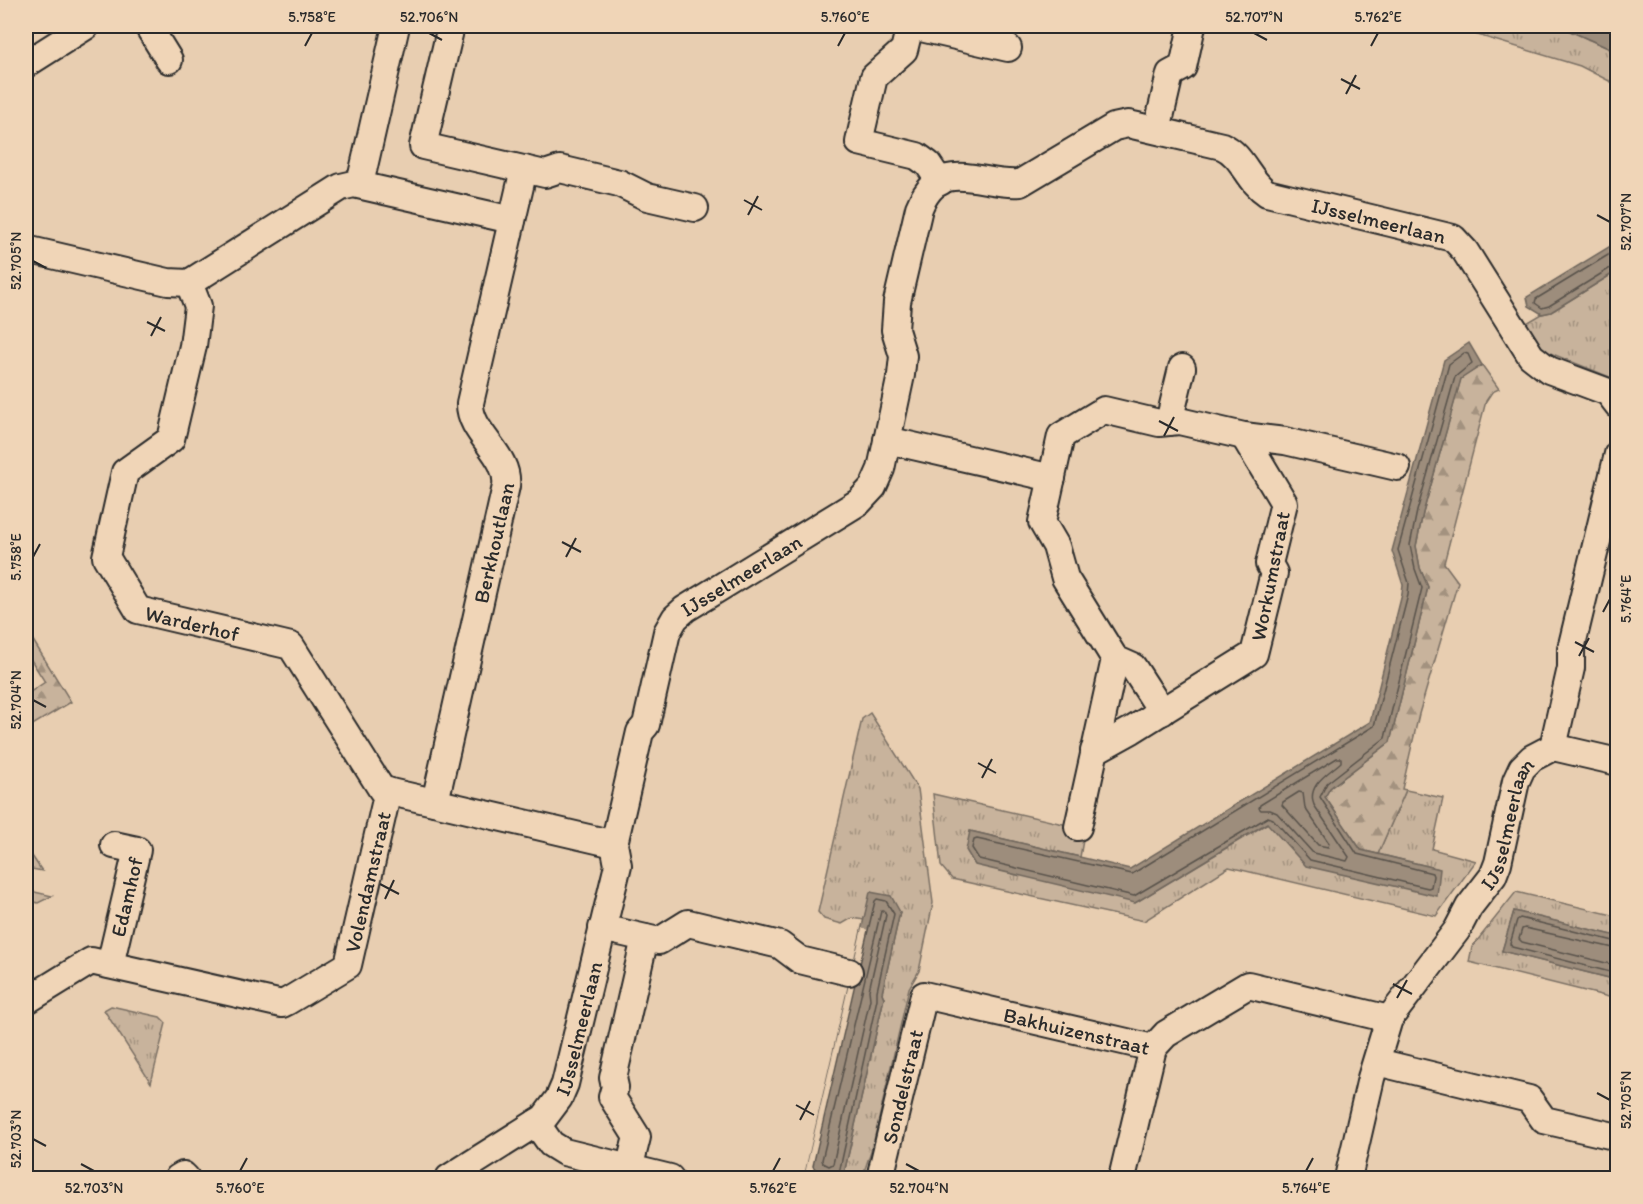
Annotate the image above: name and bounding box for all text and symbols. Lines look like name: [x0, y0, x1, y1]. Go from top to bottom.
text: 5.758°E: [288, 8, 336, 26]
text: 52.706°N: [400, 8, 458, 26]
text: 5.760°E: [821, 8, 869, 26]
text: 52.707°N: [1225, 8, 1283, 26]
text: 5.762°E: [1354, 8, 1402, 26]
street label: IJsselmeerlaan: [1309, 192, 1449, 248]
text: 52.707°N: [1617, 193, 1635, 251]
text: 52.705°N: [7, 232, 25, 290]
street label: Berkhoutlaan: [468, 480, 519, 605]
street label: Workumstraat: [1245, 509, 1295, 643]
street label: IJsselmeerlaan: [676, 528, 806, 621]
text: 5.758°E: [7, 533, 25, 581]
text: 5.764°E: [1617, 575, 1635, 623]
street label: Warderhof: [143, 600, 242, 646]
text: 52.704°N: [7, 670, 25, 730]
street label: IJsselmeerlaan: [1474, 751, 1539, 895]
street label: Volendamstraat: [339, 809, 395, 955]
street label: Edamhof: [105, 855, 147, 939]
street label: IJsselmeerlaan: [549, 958, 607, 1099]
street label: Bakhuizenstraat: [1001, 1001, 1152, 1059]
street label: Sondelstraat: [876, 1027, 928, 1146]
text: 52.705°N: [1617, 1071, 1635, 1129]
text: 52.703°N: [7, 1110, 25, 1168]
text: 52.703°N: [65, 1179, 123, 1197]
text: 5.760°E: [216, 1179, 264, 1197]
text: 5.762°E: [749, 1179, 797, 1197]
text: 52.704°N: [889, 1179, 949, 1197]
text: 5.764°E: [1282, 1179, 1330, 1197]

